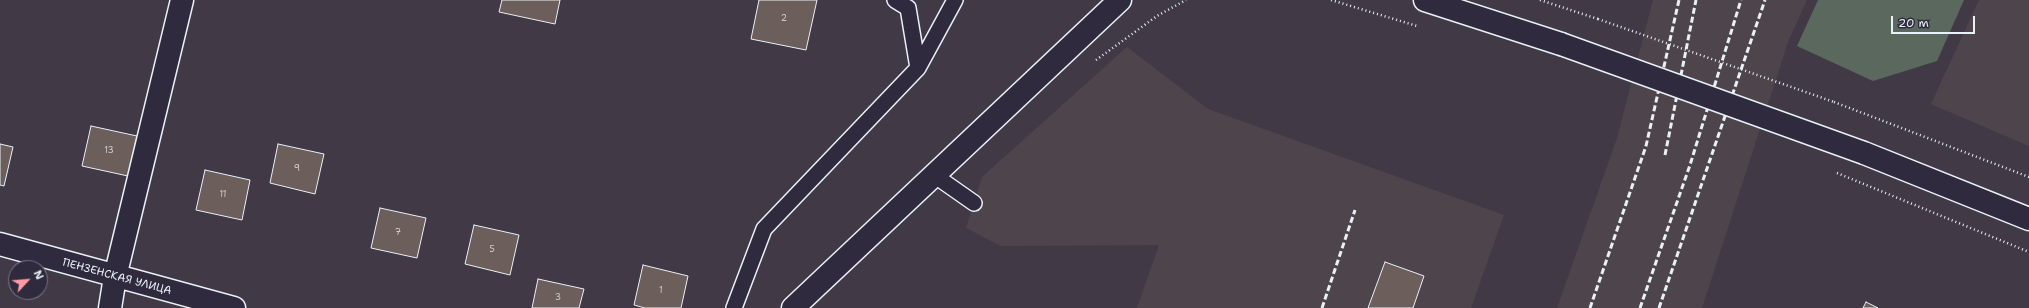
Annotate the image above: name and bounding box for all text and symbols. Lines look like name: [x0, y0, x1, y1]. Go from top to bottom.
scale bar: [1893, 8, 1977, 34]
house number: 2: [781, 14, 787, 24]
text: 20 m: [1898, 15, 1929, 31]
house number: 13: [104, 146, 114, 156]
house number: 9: [294, 164, 300, 174]
house number: 11: [219, 190, 227, 200]
house number: 7: [395, 228, 401, 238]
house number: 5: [489, 245, 495, 255]
street label: ПЕНЗЕНСКАЯ УЛИЦА: [61, 256, 173, 298]
north arrow: [8, 260, 48, 300]
text: N: [30, 268, 47, 282]
house number: 1: [659, 286, 663, 296]
house number: 3: [555, 293, 561, 303]

